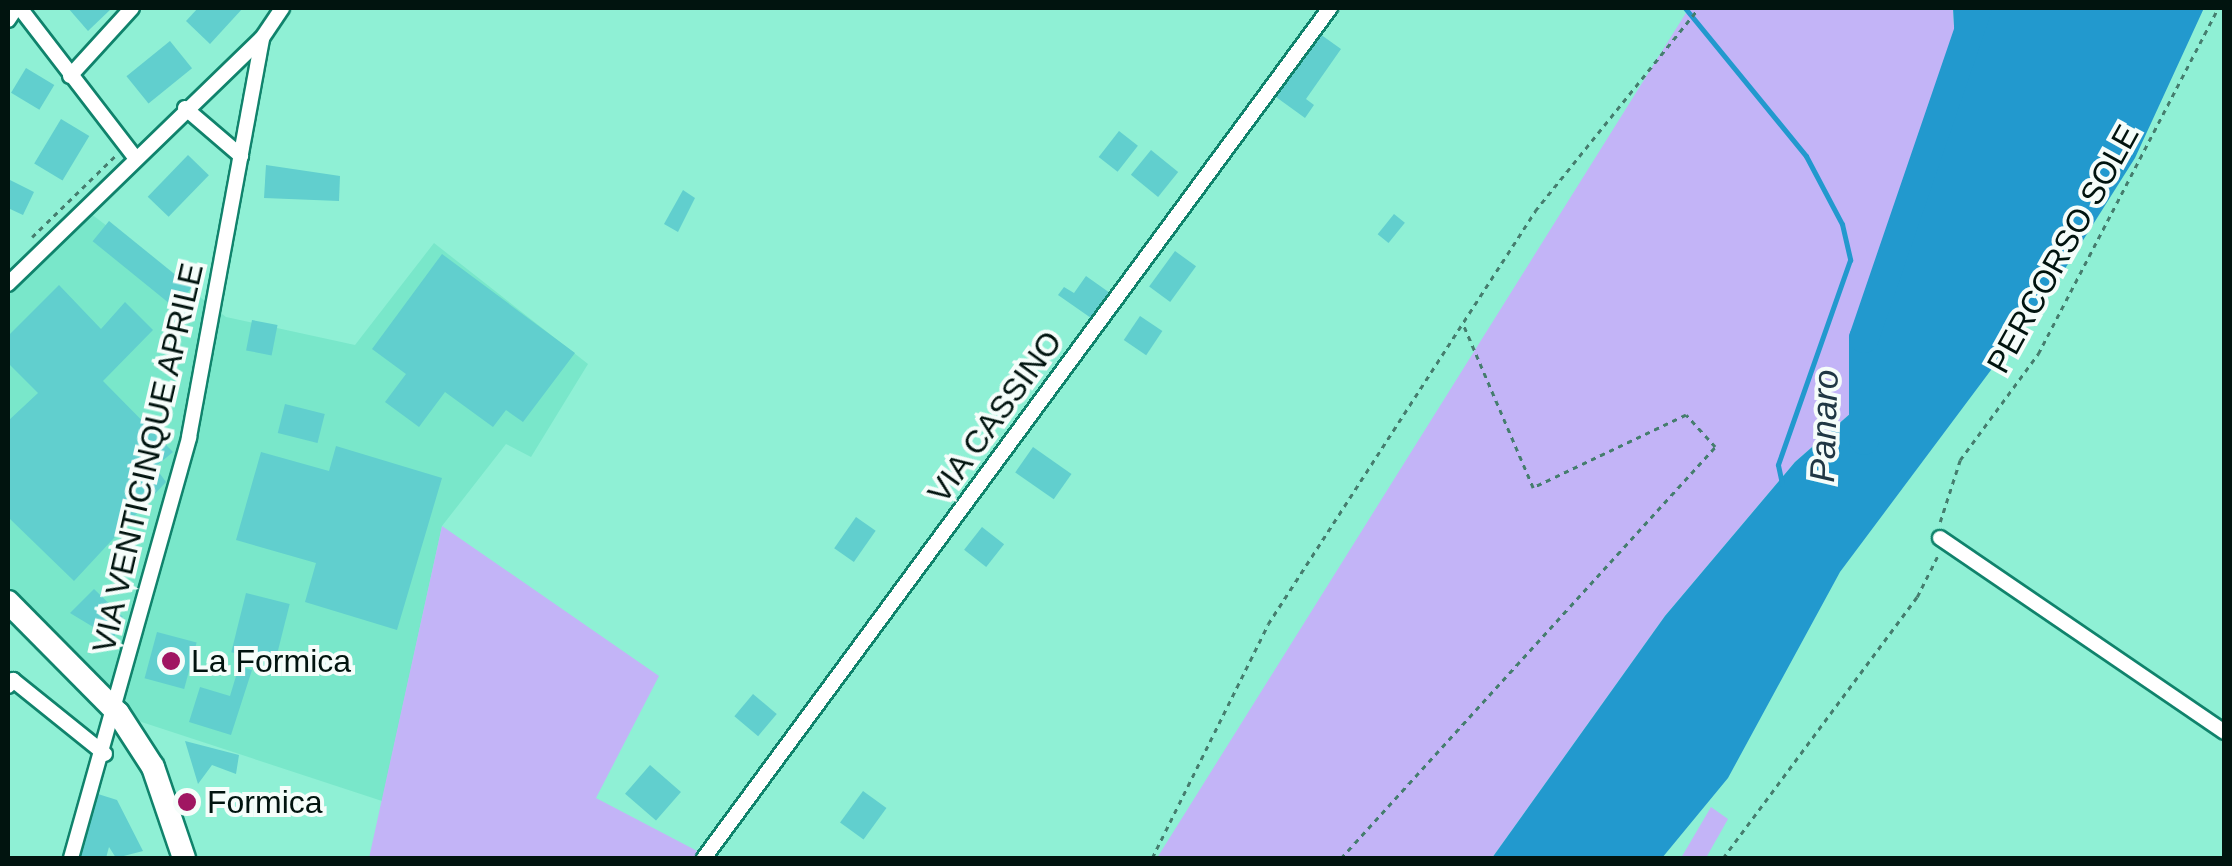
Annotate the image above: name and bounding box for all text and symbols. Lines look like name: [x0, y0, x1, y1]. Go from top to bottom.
street label: PERCORSO SOLE: [1979, 118, 2147, 380]
street label: VIA VENTICINQUE APRILE: [84, 258, 212, 658]
street label: VIA CASSINO: [919, 323, 1071, 511]
water label: Panaro: [1801, 369, 1847, 483]
place label: La Formica: [191, 642, 351, 680]
marker: La Formica: [160, 650, 182, 672]
place label: Formica: [207, 783, 323, 821]
marker: Formica: [176, 791, 198, 813]

